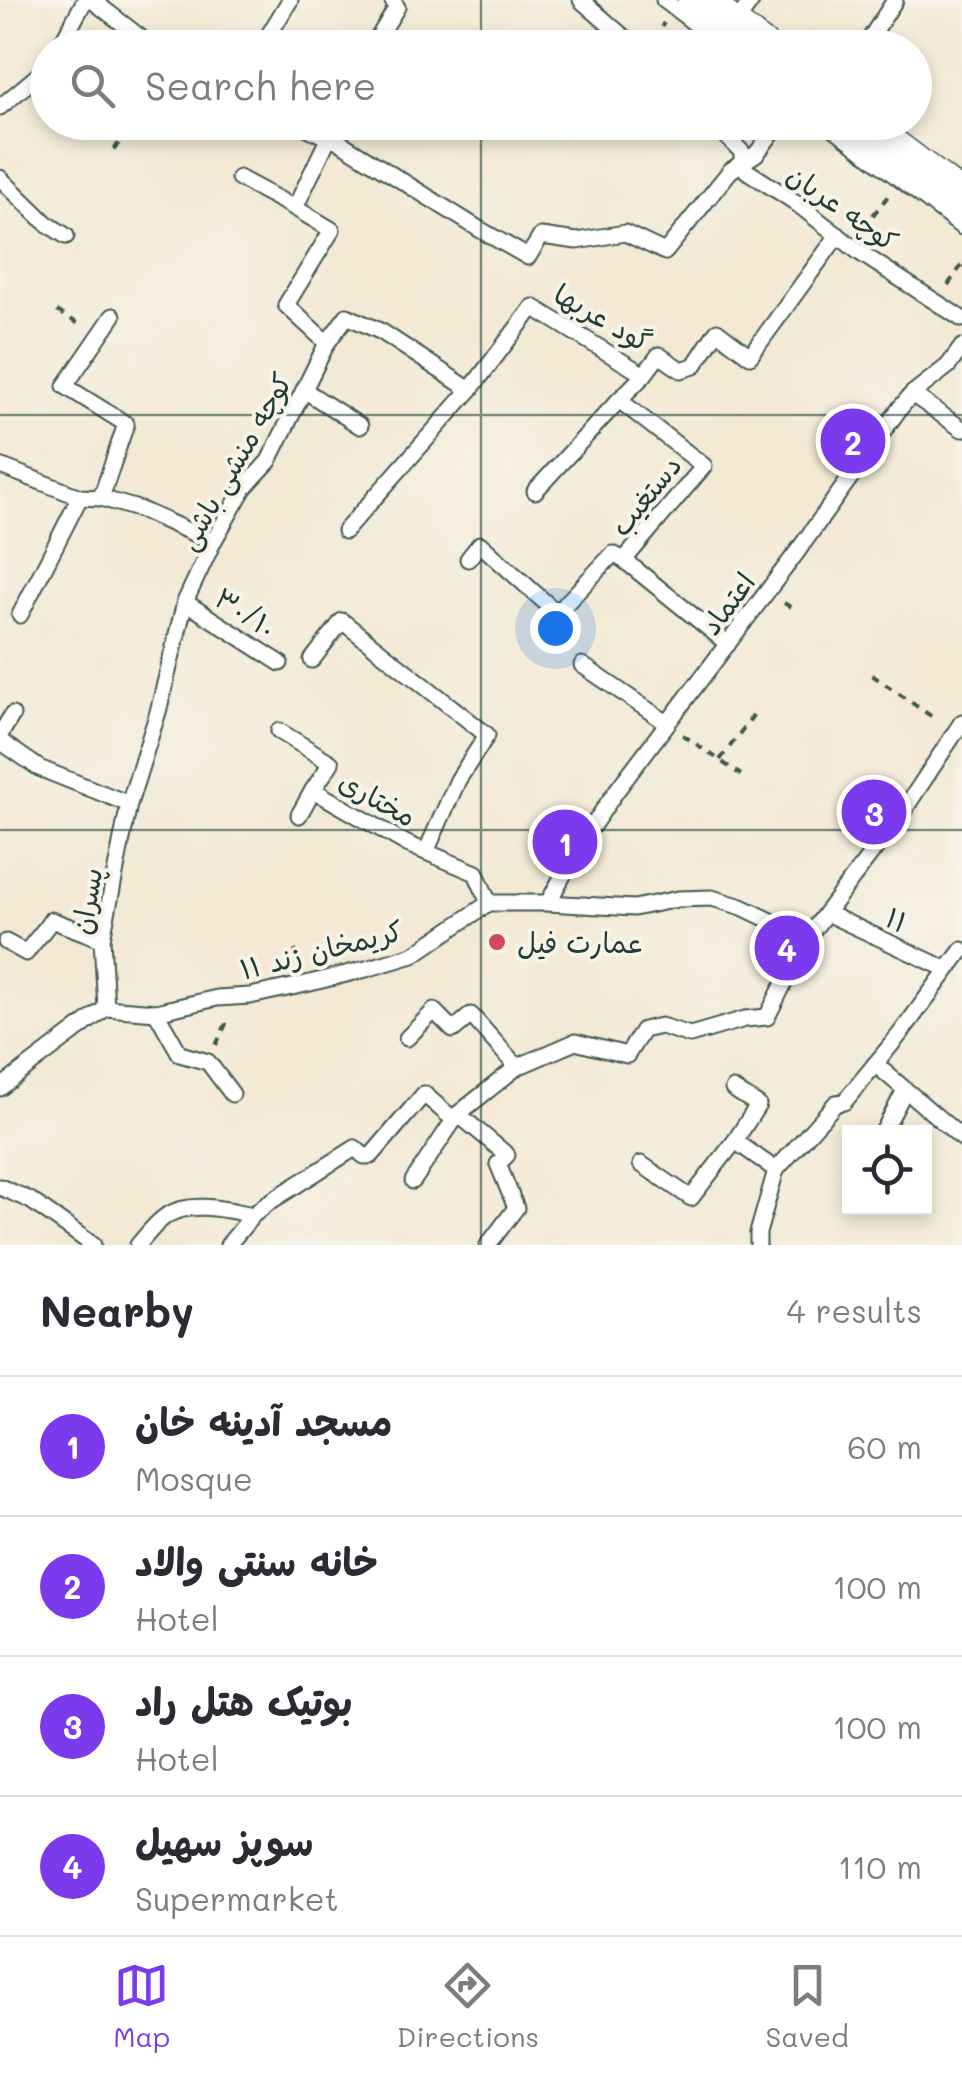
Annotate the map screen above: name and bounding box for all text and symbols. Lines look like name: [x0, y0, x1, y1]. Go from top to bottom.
search box: [30, 30, 932, 140]
icon: search: [65, 58, 120, 113]
text: Search here: [145, 60, 376, 110]
street label: کوچه عربان: [780, 156, 905, 259]
street label: گود عربها: [547, 275, 658, 360]
street label: کوچه منشی باشی: [169, 366, 300, 557]
pin: 2: [820, 404, 886, 478]
street label: دستغیب: [602, 447, 689, 543]
street label: اعتماد: [692, 565, 762, 641]
street label: ۳۰/۱۰: [208, 579, 284, 645]
your location: [530, 603, 581, 654]
street label: مختاری: [333, 762, 423, 834]
pin: 3: [842, 774, 906, 850]
pin: 1: [532, 804, 598, 880]
street label: پسران: [62, 865, 112, 938]
street label: ۱۱: [880, 898, 914, 940]
pin: 4: [754, 910, 820, 986]
street label: کریمخان زند ۱۱: [236, 911, 406, 987]
place label: عمارت فیل: [517, 924, 644, 960]
marker: عمارت فیل: [486, 931, 508, 953]
map controls: [842, 1125, 932, 1215]
button: locate: [842, 1125, 932, 1215]
text: Nearby: [40, 1283, 194, 1338]
text: 4 results: [786, 1289, 922, 1331]
text: مسجد آدینه خان: [135, 1396, 392, 1446]
text: 1: [65, 1425, 80, 1467]
text: 60 m: [847, 1425, 922, 1467]
text: Mosque: [135, 1457, 253, 1499]
text: خانه سنتی والاد: [135, 1536, 378, 1586]
text: 2: [64, 1565, 81, 1607]
text: 100 m: [832, 1565, 922, 1607]
text: Hotel: [135, 1597, 219, 1639]
text: بوتیک هتل راد: [135, 1676, 352, 1726]
text: 3: [63, 1705, 82, 1747]
text: 100 m: [832, 1705, 922, 1747]
text: Hotel: [135, 1737, 219, 1779]
text: سوپز سهیل: [135, 1816, 314, 1866]
text: 4: [62, 1845, 83, 1887]
text: 110 m: [838, 1845, 922, 1887]
text: Supermarket: [135, 1877, 339, 1919]
tab: Map: [113, 1958, 170, 2054]
tab: Directions: [397, 1958, 539, 2054]
tab: Saved: [766, 1958, 849, 2054]

